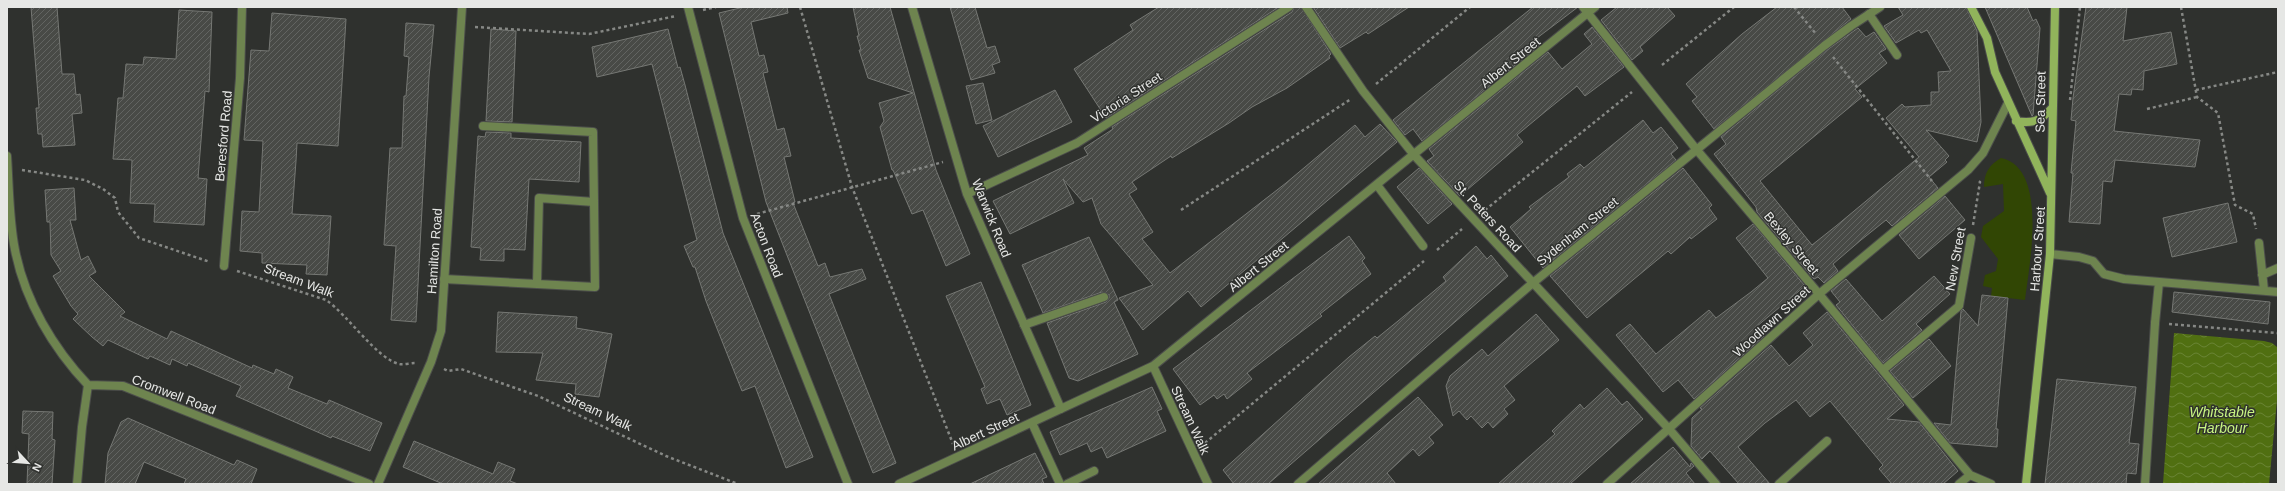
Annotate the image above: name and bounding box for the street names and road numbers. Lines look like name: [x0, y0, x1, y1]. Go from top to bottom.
street label: Albert Street: [1478, 34, 1543, 91]
street label: Victoria Street: [1088, 69, 1165, 126]
street label: Sea Street: [2032, 71, 2049, 133]
street label: Beresford Road: [212, 90, 235, 182]
street label: Warwick Road: [969, 177, 1014, 260]
street label: St. Peters Road: [1451, 178, 1524, 255]
street label: Sydenham Street: [1534, 194, 1621, 269]
street label: Harbour Street: [2027, 206, 2048, 292]
street label: Hamilton Road: [424, 208, 445, 294]
street label: Bexley Street: [1761, 209, 1822, 278]
street label: Acton Road: [747, 211, 786, 280]
street label: New Street: [1943, 226, 1969, 292]
street label: Albert Street: [1226, 238, 1291, 295]
street label: Stream Walk: [262, 260, 336, 301]
street label: Woodlawn Street: [1730, 283, 1813, 360]
street label: Cromwell Road: [130, 372, 218, 417]
street label: Stream Walk: [1168, 384, 1213, 457]
street label: Stream Walk: [561, 389, 635, 434]
street label: Albert Street: [949, 409, 1021, 454]

